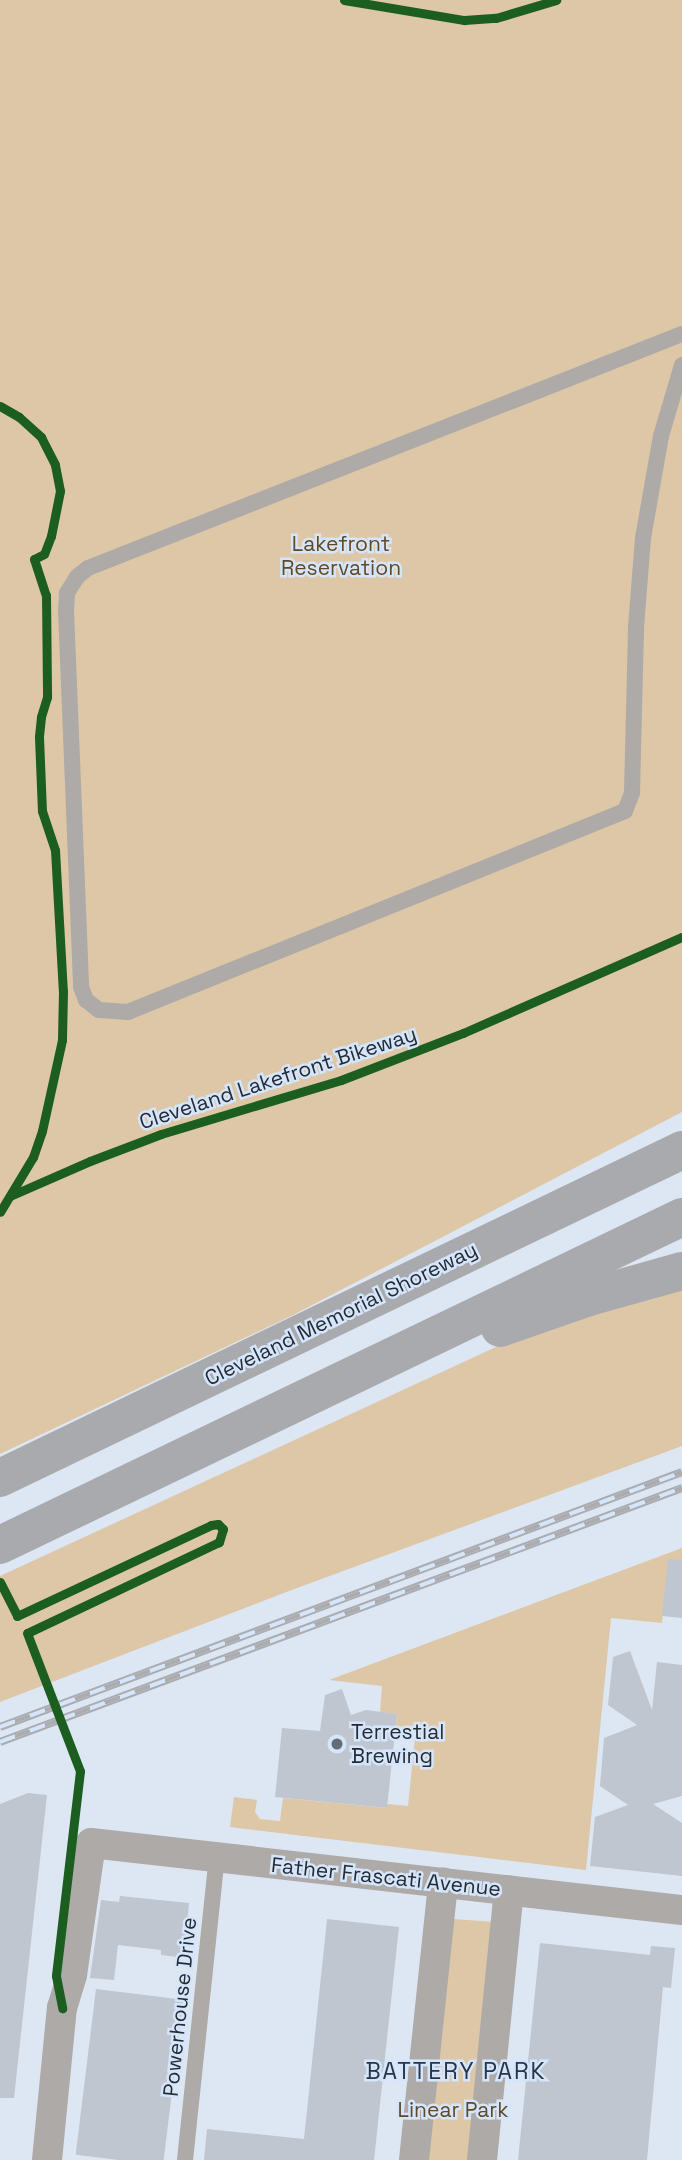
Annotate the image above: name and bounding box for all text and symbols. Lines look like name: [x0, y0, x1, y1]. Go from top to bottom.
park label: Lakefront Reservation: [281, 531, 401, 581]
street label: Cleveland Lakefront Bikeway: [136, 1021, 420, 1135]
street label: Cleveland Memorial Shoreway: [201, 1237, 481, 1391]
place label: Terrestial Brewing: [351, 1719, 444, 1769]
marker: Terrestial Brewing: [329, 1736, 345, 1752]
street label: Father Frascati Avenue: [270, 1852, 502, 1902]
street label: Powerhouse Drive: [158, 1916, 202, 2098]
district label: BATTERY PARK: [367, 2057, 545, 2085]
park label: Linear Park: [398, 2097, 508, 2123]

